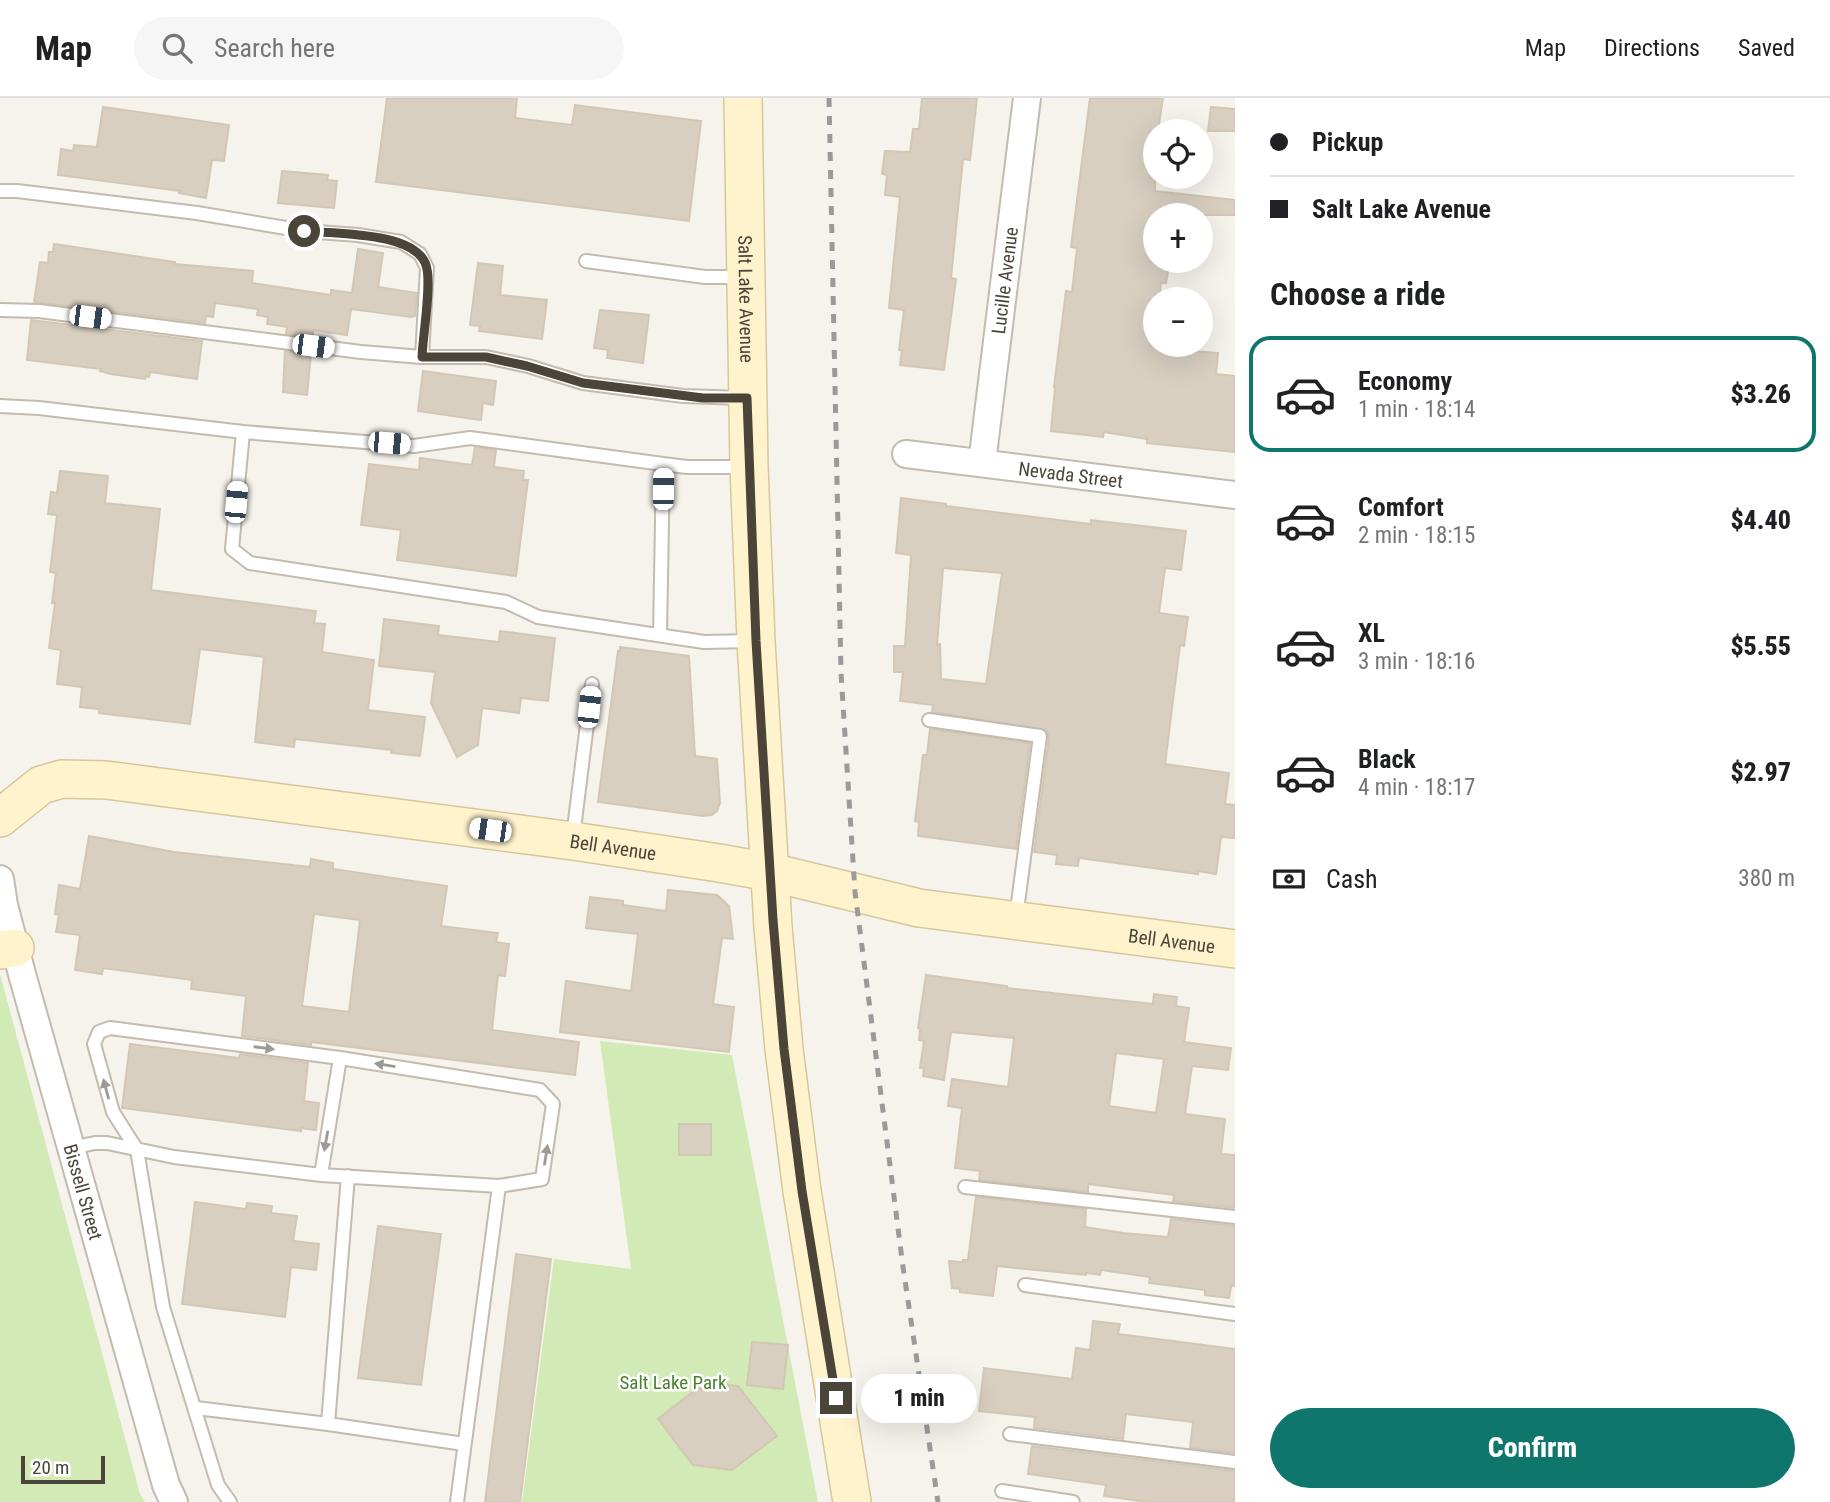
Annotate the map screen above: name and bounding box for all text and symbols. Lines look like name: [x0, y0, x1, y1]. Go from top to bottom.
search box: [134, 17, 624, 80]
text: Map: [35, 29, 92, 68]
icon: search: [158, 29, 196, 67]
text: Search here: [214, 33, 335, 63]
text: Map: [1525, 34, 1566, 62]
text: Directions: [1604, 34, 1700, 62]
text: Saved: [1738, 34, 1795, 62]
map controls: [1143, 119, 1213, 357]
button: locate: [1143, 119, 1213, 189]
text: Pickup: [1312, 127, 1383, 157]
text: Salt Lake Avenue: [1312, 194, 1491, 224]
button: +: [1143, 203, 1213, 273]
route start: [288, 215, 320, 247]
street label: Lucille Avenue: [987, 225, 1023, 335]
street label: Salt Lake Avenue: [734, 235, 759, 363]
text: Choose a ride: [1270, 275, 1445, 313]
button: −: [1143, 287, 1213, 357]
car: [68, 304, 113, 330]
car: [291, 333, 336, 359]
icon: car: [1274, 363, 1337, 426]
text: Economy: [1358, 366, 1452, 396]
text: $3.26: [1730, 379, 1791, 409]
text: 1 min · 18:14: [1358, 396, 1475, 423]
car: [368, 431, 411, 455]
street label: Nevada Street: [1017, 457, 1124, 492]
car: [653, 468, 674, 510]
car: [224, 480, 249, 524]
icon: car: [1274, 489, 1337, 552]
text: Comfort: [1358, 492, 1444, 522]
text: $4.40: [1730, 505, 1791, 535]
text: 2 min · 18:15: [1358, 522, 1475, 549]
icon: car: [1274, 615, 1337, 678]
text: XL: [1358, 618, 1385, 648]
text: $5.55: [1730, 631, 1791, 661]
text: 3 min · 18:16: [1358, 648, 1475, 675]
car: [577, 685, 602, 729]
icon: car: [1274, 741, 1337, 804]
text: Black: [1358, 744, 1416, 774]
text: $2.97: [1730, 757, 1791, 787]
text: 4 min · 18:17: [1358, 774, 1475, 801]
car: [468, 817, 513, 843]
street label: Bell Avenue: [568, 829, 658, 865]
icon: cash: [1270, 860, 1308, 898]
text: Cash: [1326, 864, 1378, 894]
text: 380 m: [1738, 865, 1795, 892]
street label: Bell Avenue: [1127, 924, 1216, 958]
one-way arrow: [254, 1042, 276, 1053]
one-way arrow: [374, 1059, 396, 1070]
one-way arrow: [101, 1078, 111, 1099]
one-way arrow: [320, 1130, 331, 1152]
street label: Bissell Street: [59, 1141, 108, 1243]
one-way arrow: [540, 1144, 551, 1166]
park label: Salt Lake Park: [620, 1371, 727, 1394]
callout: 1 min: [860, 1374, 976, 1422]
route end: [820, 1382, 852, 1414]
text: 1 min: [893, 1385, 945, 1412]
button: Confirm: [1270, 1408, 1795, 1488]
scale bar: [21, 1453, 105, 1485]
text: 20 m: [32, 1456, 69, 1479]

